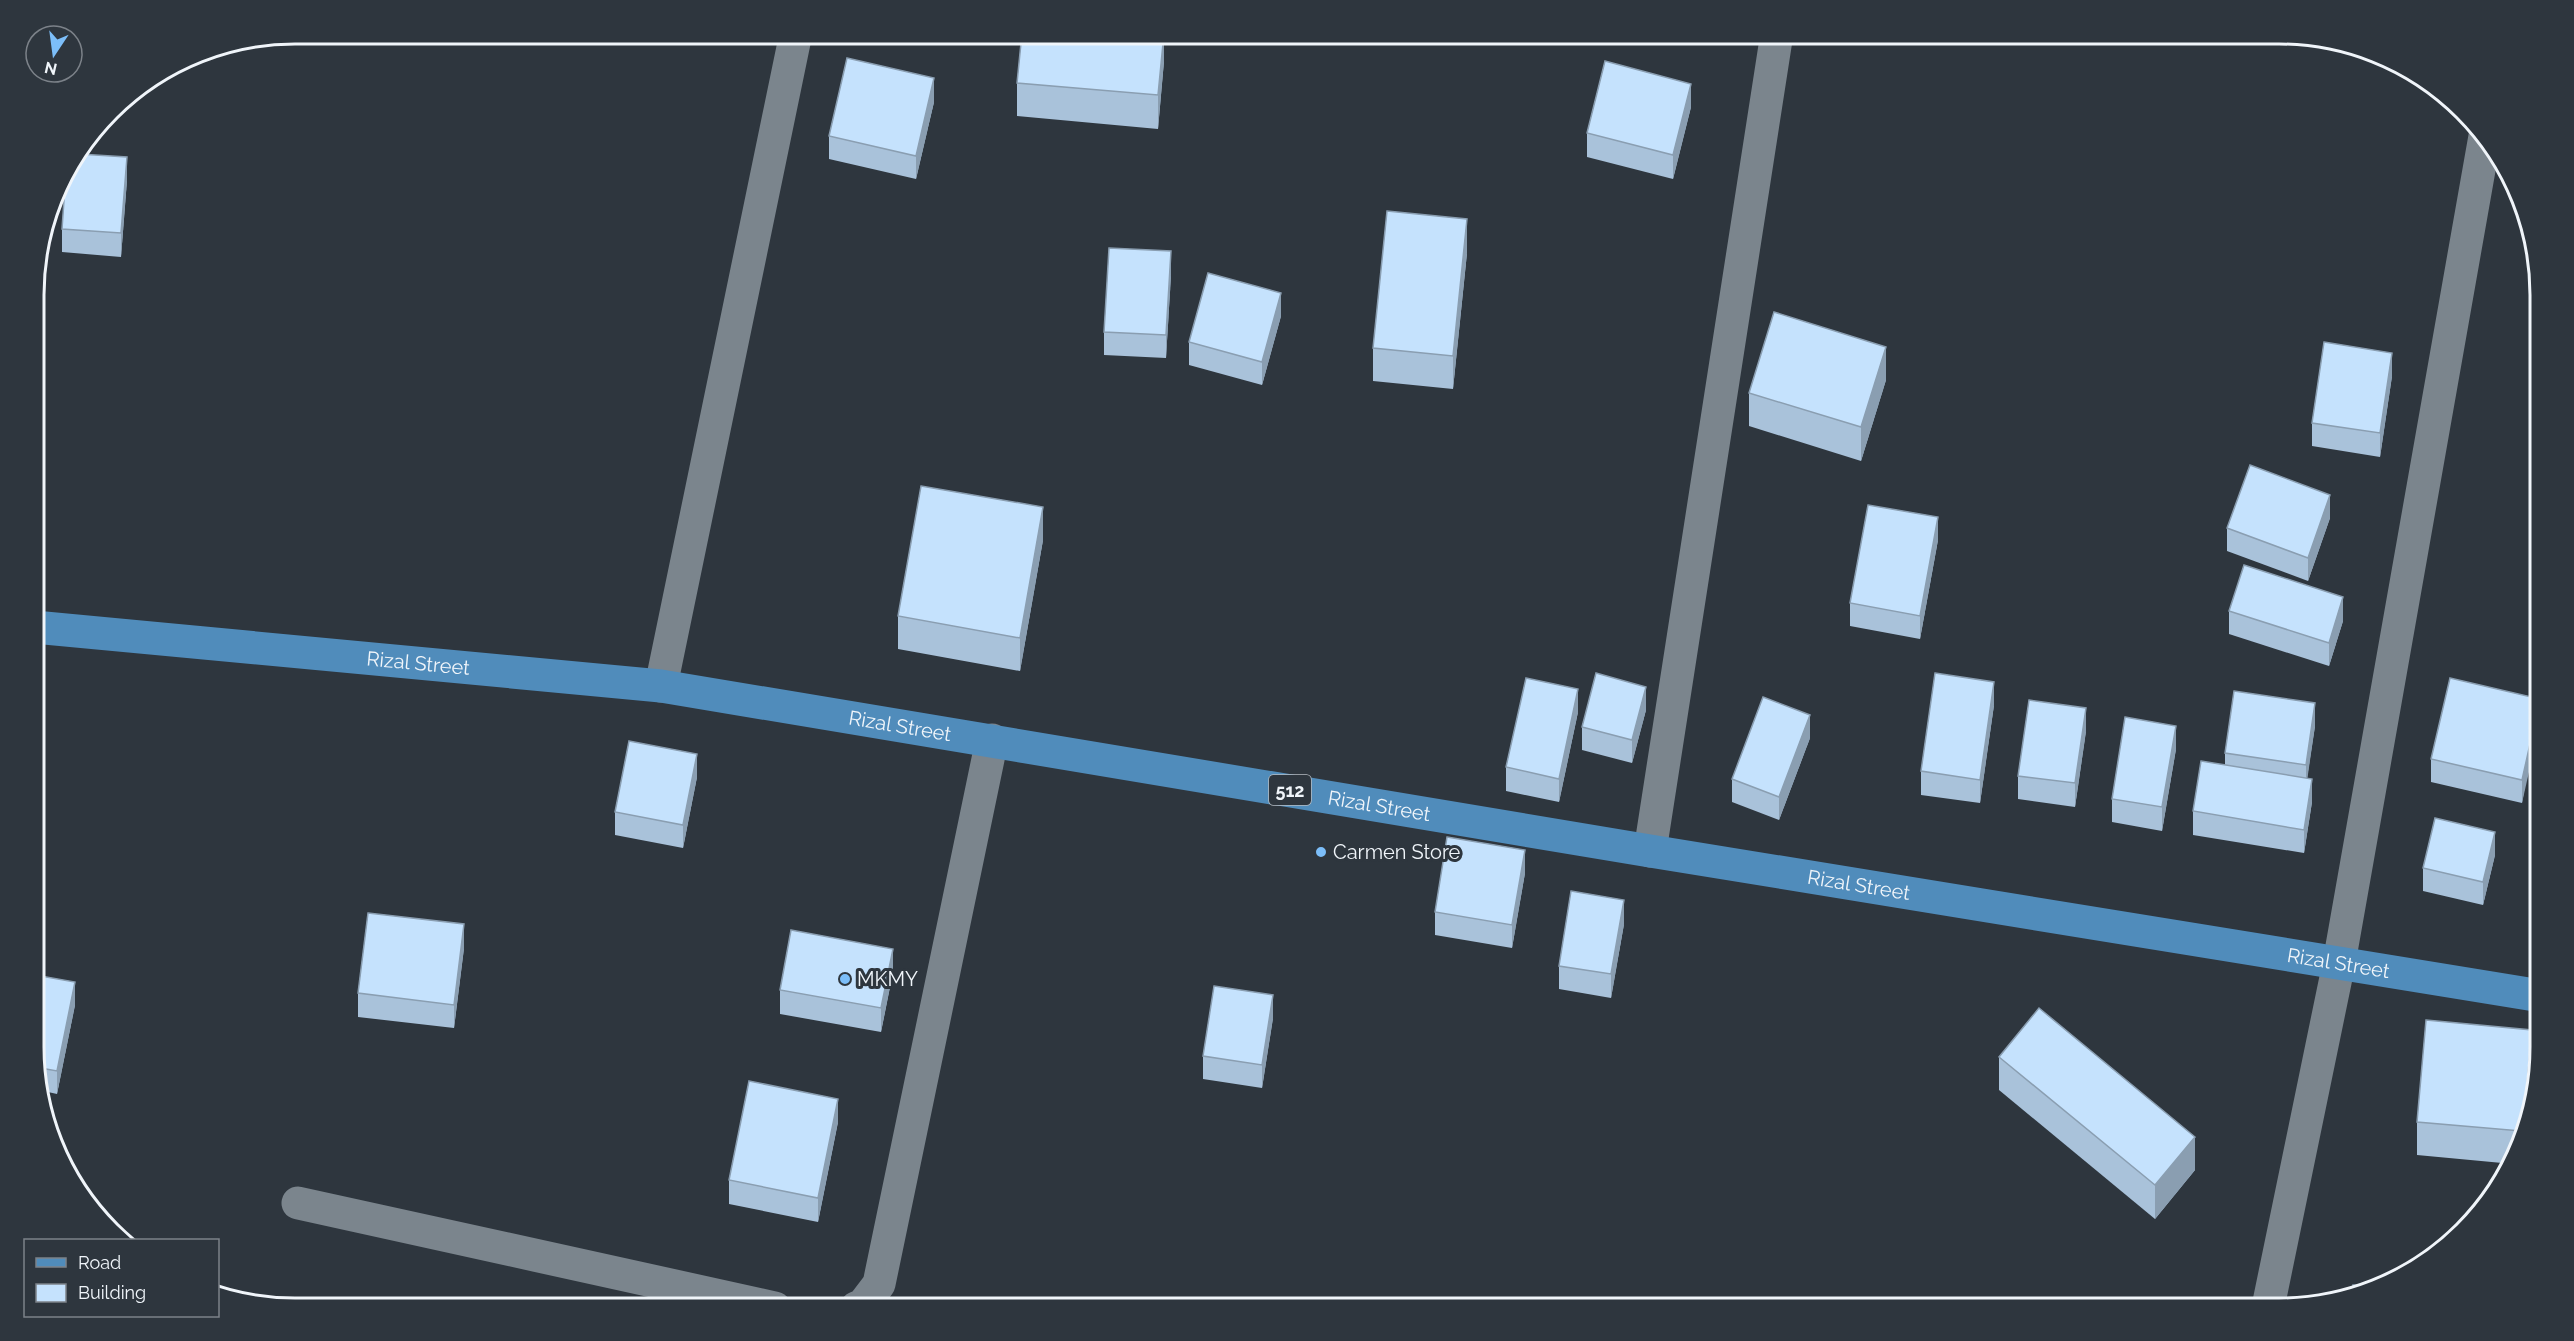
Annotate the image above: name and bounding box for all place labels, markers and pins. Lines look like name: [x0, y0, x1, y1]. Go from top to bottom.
place label: Carmen Store: [1333, 840, 1461, 864]
marker: Carmen Store: [1314, 845, 1328, 859]
place label: MKMY: [857, 967, 918, 991]
marker: MKMY: [838, 972, 852, 986]

